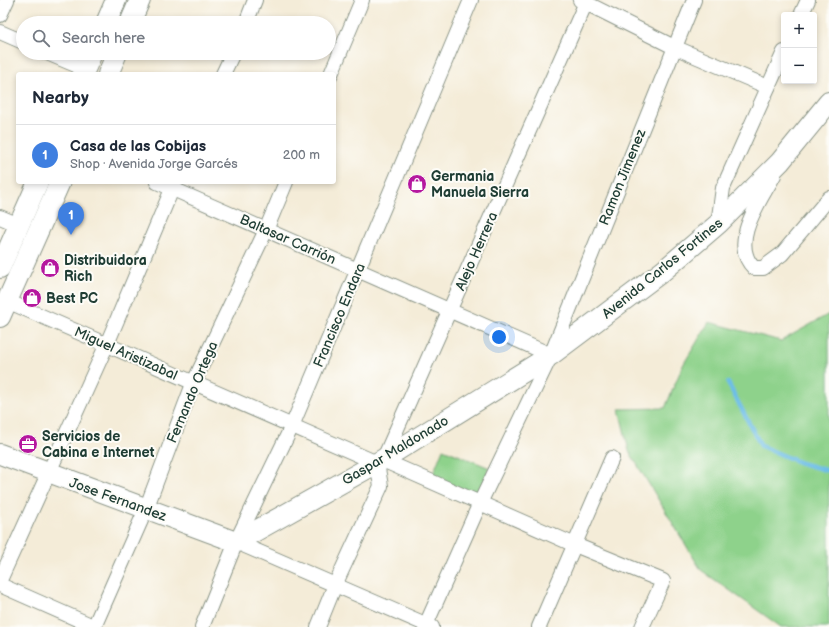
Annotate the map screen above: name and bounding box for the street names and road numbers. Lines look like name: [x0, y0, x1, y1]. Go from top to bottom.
street label: Ramon Jimenez: [595, 126, 650, 228]
street label: Alejo Herrera: [452, 209, 501, 293]
street label: Baltasar Carrión: [237, 211, 339, 268]
street label: Avenida Carlos Fortines: [599, 214, 726, 322]
street label: Francisco Endara: [310, 260, 369, 370]
street label: Miguel Aristizabal: [72, 323, 180, 384]
street label: Fernando Ortega: [163, 339, 222, 446]
street label: Gaspar Maldonado: [339, 412, 452, 489]
street label: Jose Fernandez: [67, 474, 169, 525]

